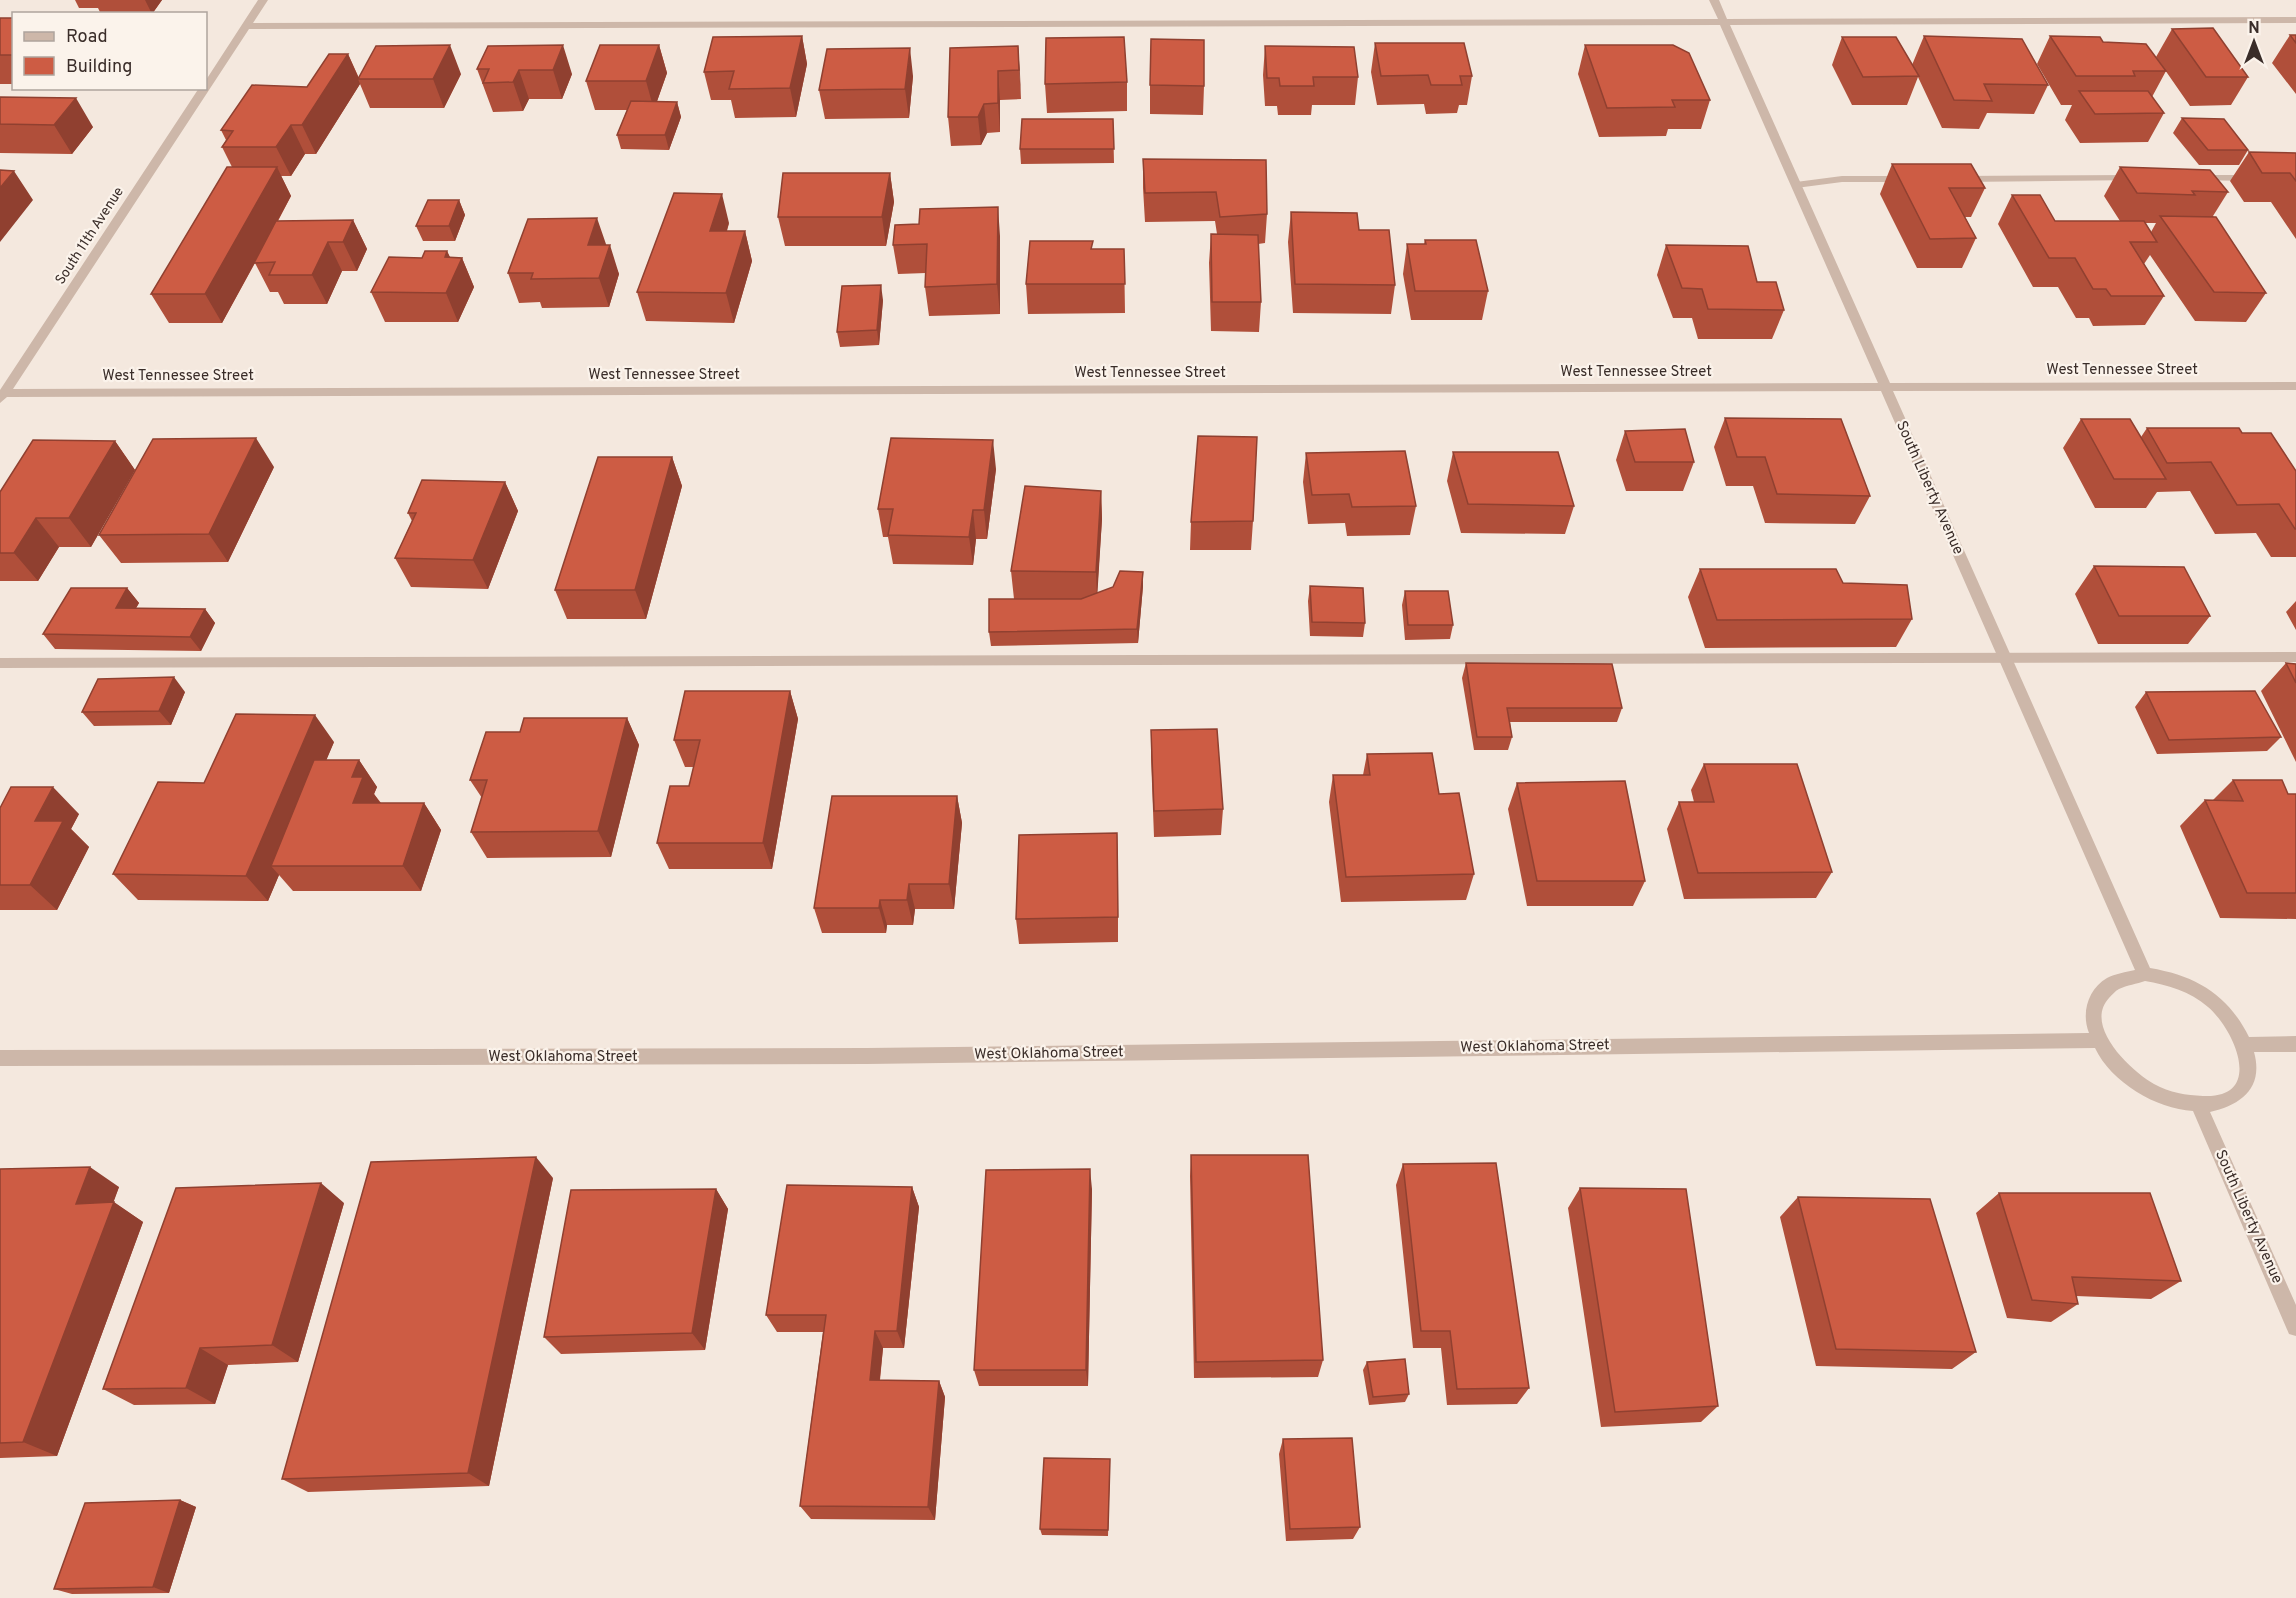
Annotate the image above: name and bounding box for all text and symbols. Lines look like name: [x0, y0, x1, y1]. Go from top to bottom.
legend: [12, 12, 207, 90]
north arrow: [2224, 12, 2284, 72]
text: N: [2248, 19, 2260, 39]
text: Road: [66, 26, 108, 49]
text: Building: [66, 56, 132, 79]
street label: South 11th Avenue: [52, 184, 128, 288]
street label: West Tennessee Street: [2046, 361, 2198, 380]
street label: West Tennessee Street: [1560, 363, 1712, 382]
street label: West Tennessee Street: [1074, 364, 1226, 383]
street label: West Tennessee Street: [588, 366, 740, 385]
street label: West Tennessee Street: [102, 367, 254, 386]
street label: South Liberty Avenue: [1891, 418, 1967, 558]
street label: West Oklahoma Street: [1460, 1036, 1610, 1058]
street label: West Oklahoma Street: [974, 1043, 1124, 1065]
street label: West Oklahoma Street: [488, 1048, 638, 1067]
street label: South Liberty Avenue: [2210, 1147, 2286, 1287]

